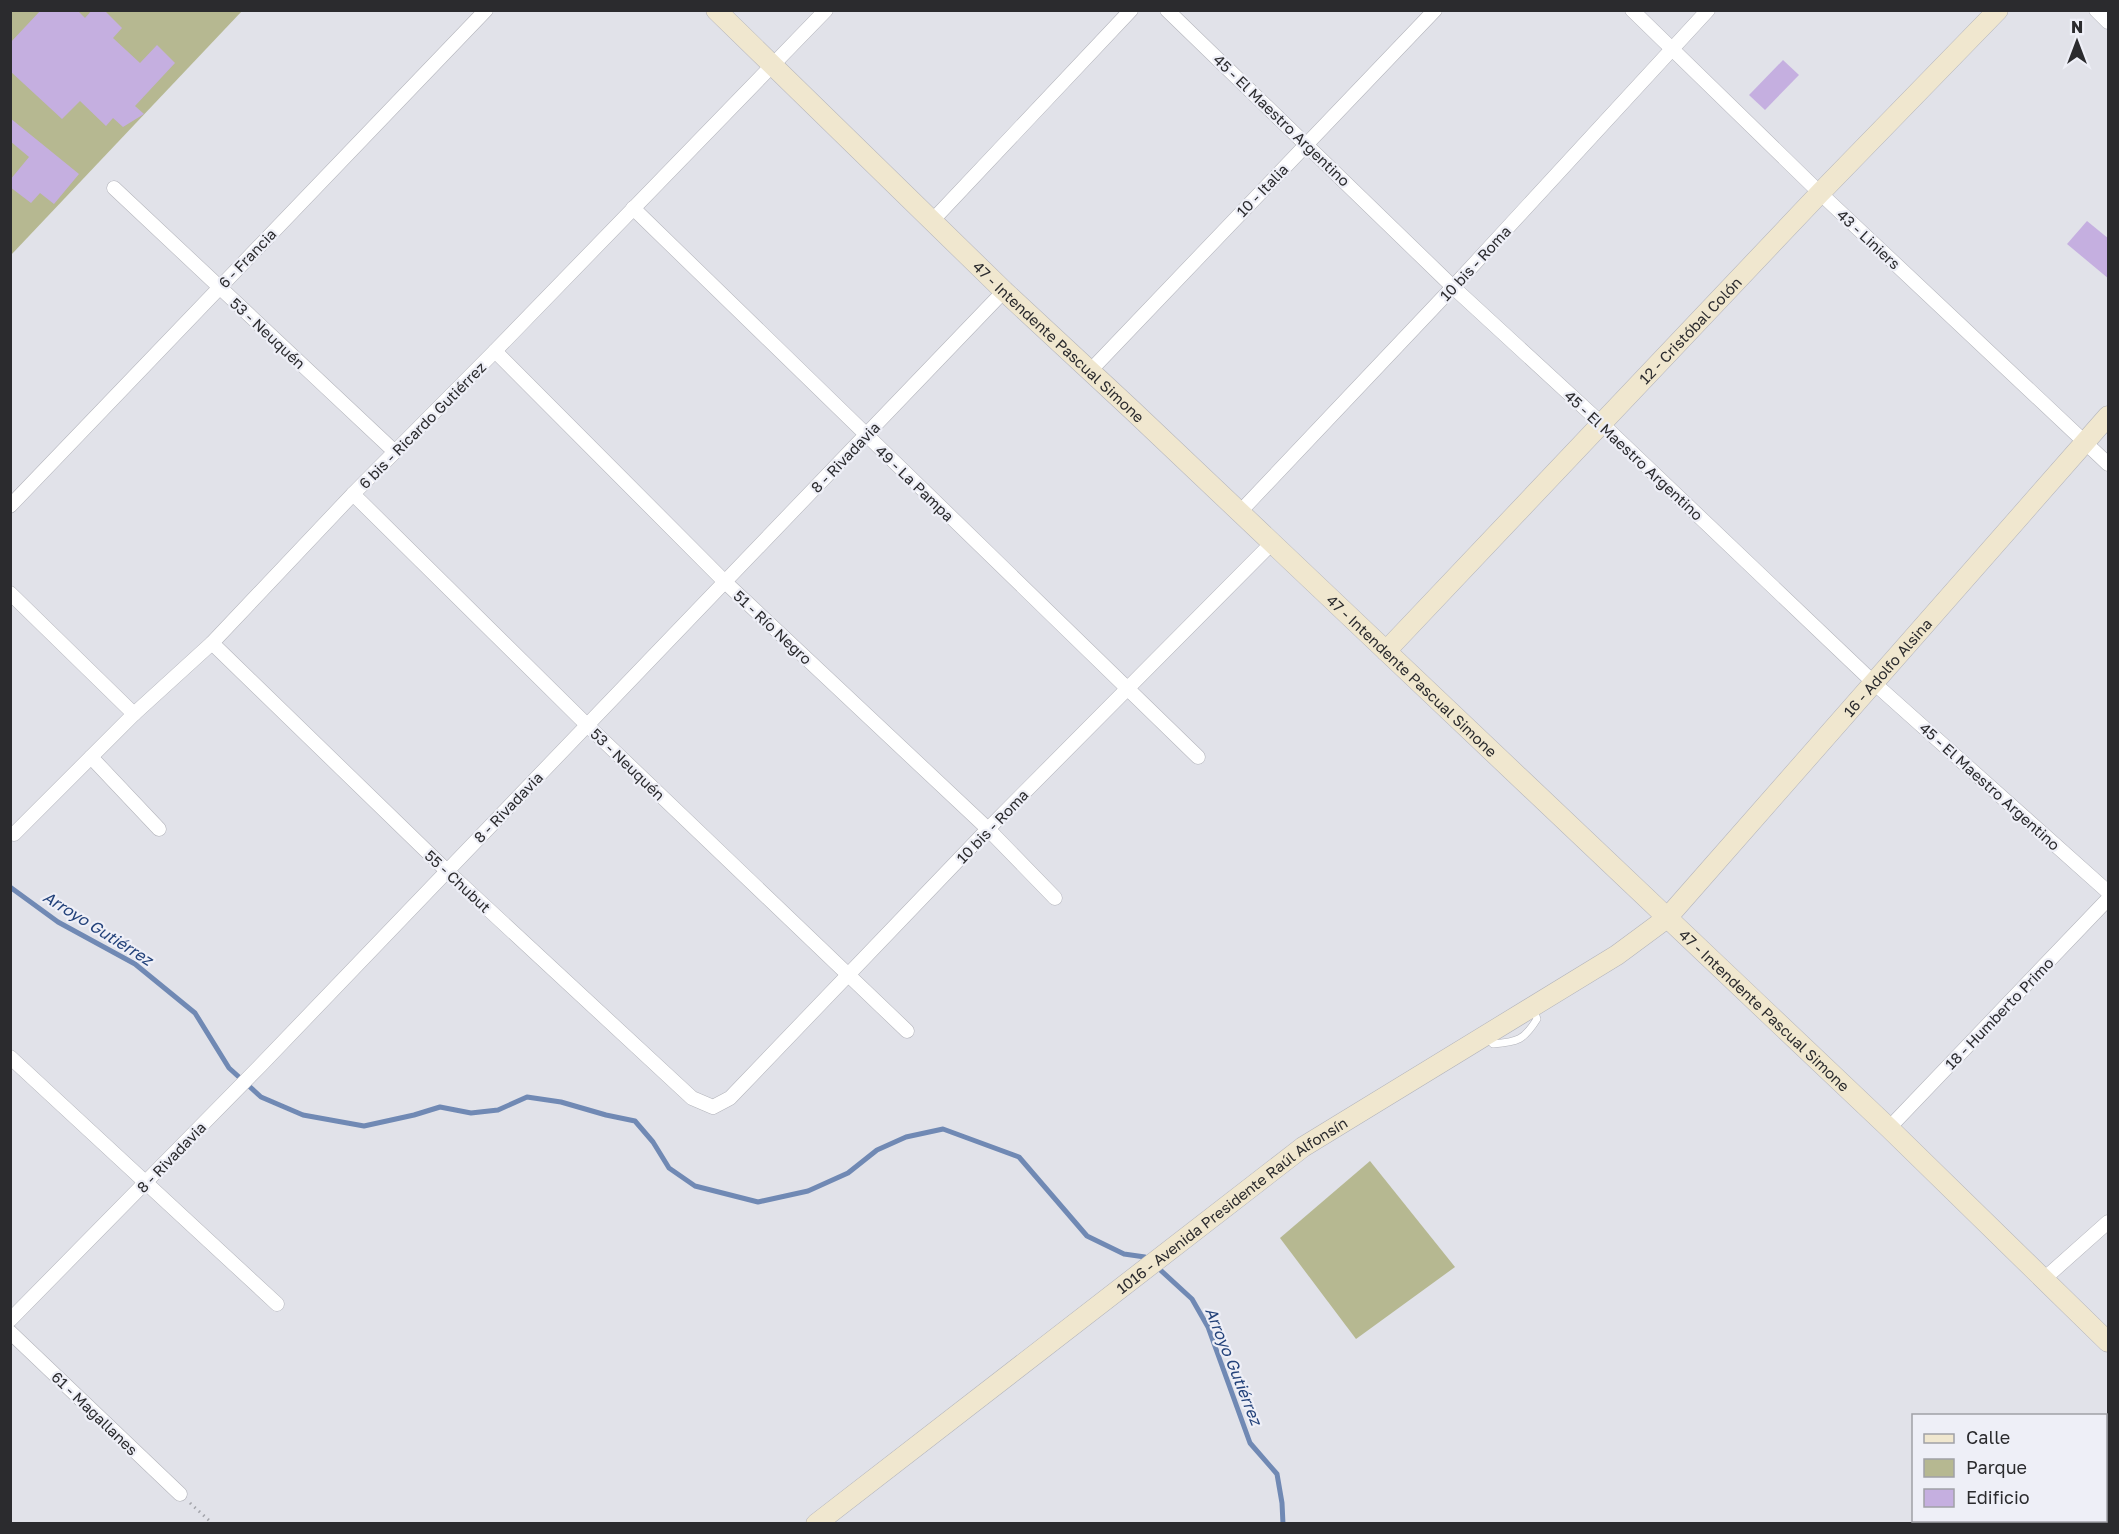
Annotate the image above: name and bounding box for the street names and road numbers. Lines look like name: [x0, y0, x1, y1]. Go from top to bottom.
street label: 45 - El Maestro Argentino: [1210, 50, 1354, 190]
street label: 10 - Italia: [1233, 160, 1291, 220]
street label: 43 - Liniers: [1834, 205, 1904, 273]
street label: 10 bis - Roma: [1436, 222, 1514, 304]
street label: 6 - Francia: [214, 225, 280, 291]
street label: 47 - Intendente Pascual Simone: [970, 257, 1148, 426]
street label: 12 - Cristóbal Colón: [1635, 273, 1745, 387]
street label: 53 - Neuquén: [227, 294, 309, 372]
street label: 6 bis - Ricardo Gutiérrez: [355, 358, 489, 492]
street label: 45 - El Maestro Argentino: [1561, 386, 1707, 524]
street label: 8 - Rivadavia: [807, 418, 883, 496]
street label: 49 - La Pampa: [872, 441, 958, 525]
street label: 51 - Río Negro: [730, 586, 816, 668]
street label: 47 - Intendente Pascual Simone: [1323, 591, 1501, 761]
street label: 16 - Adolfo Alsina: [1839, 614, 1935, 720]
street label: 45 - El Maestro Argentino: [1916, 718, 2064, 854]
street label: 53 - Neuquén: [587, 724, 669, 804]
street label: 8 - Rivadavia: [470, 768, 546, 846]
street label: 10 bis - Roma: [952, 785, 1032, 867]
street label: 55 - Chubut: [421, 846, 495, 916]
street label: 47 - Intendente Pascual Simone: [1676, 925, 1854, 1095]
street label: 18 - Humberto Primo: [1941, 953, 2057, 1073]
street label: 1016 - Avenida Presidente Raúl Alfonsín: [1113, 1113, 1350, 1297]
street label: 8 - Rivadavia: [133, 1118, 209, 1196]
street label: 61 - Magallanes: [48, 1367, 142, 1459]

